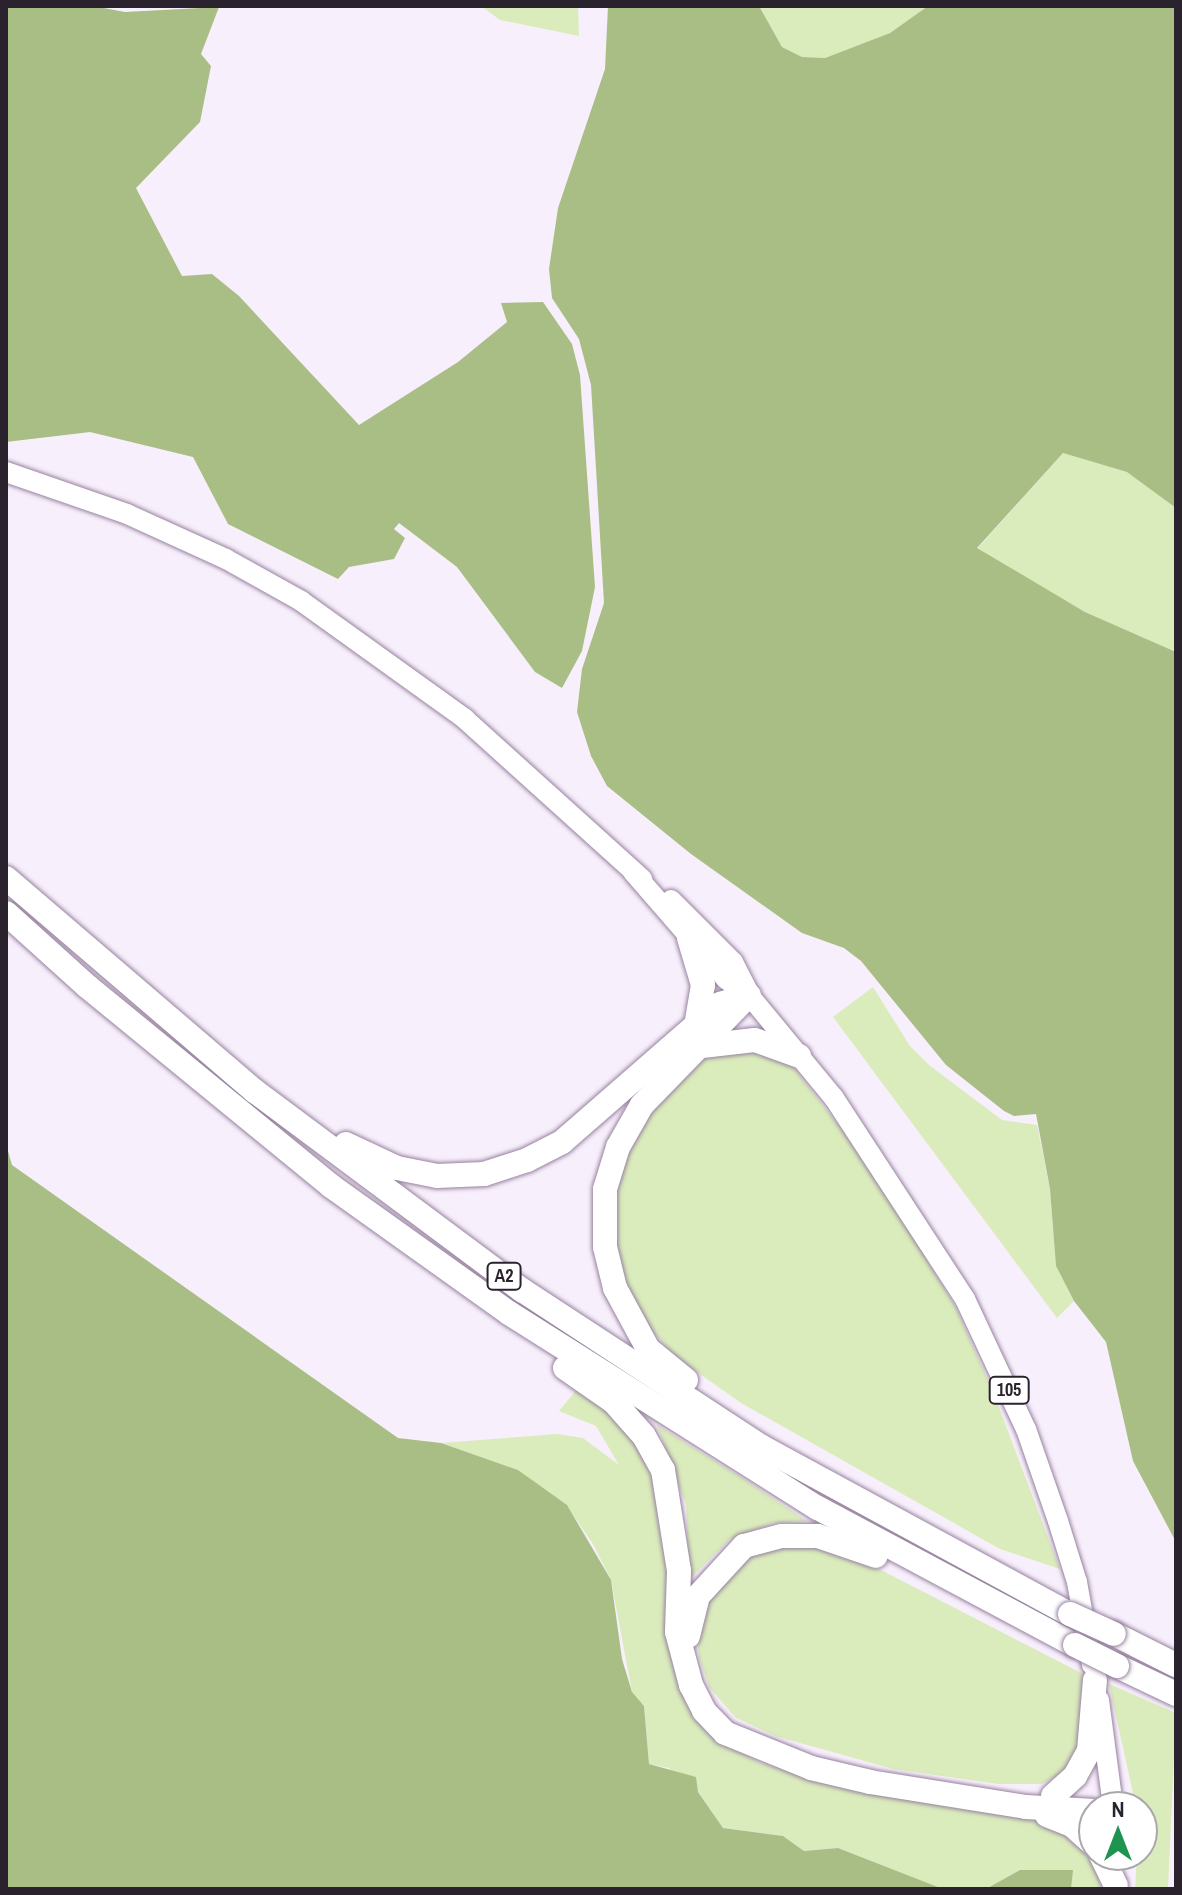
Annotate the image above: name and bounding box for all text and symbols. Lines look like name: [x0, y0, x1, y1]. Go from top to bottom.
road number: A2: [486, 1262, 522, 1290]
road number: 105: [987, 1376, 1031, 1404]
north arrow: [1078, 1791, 1158, 1871]
text: N: [1111, 1794, 1125, 1824]

